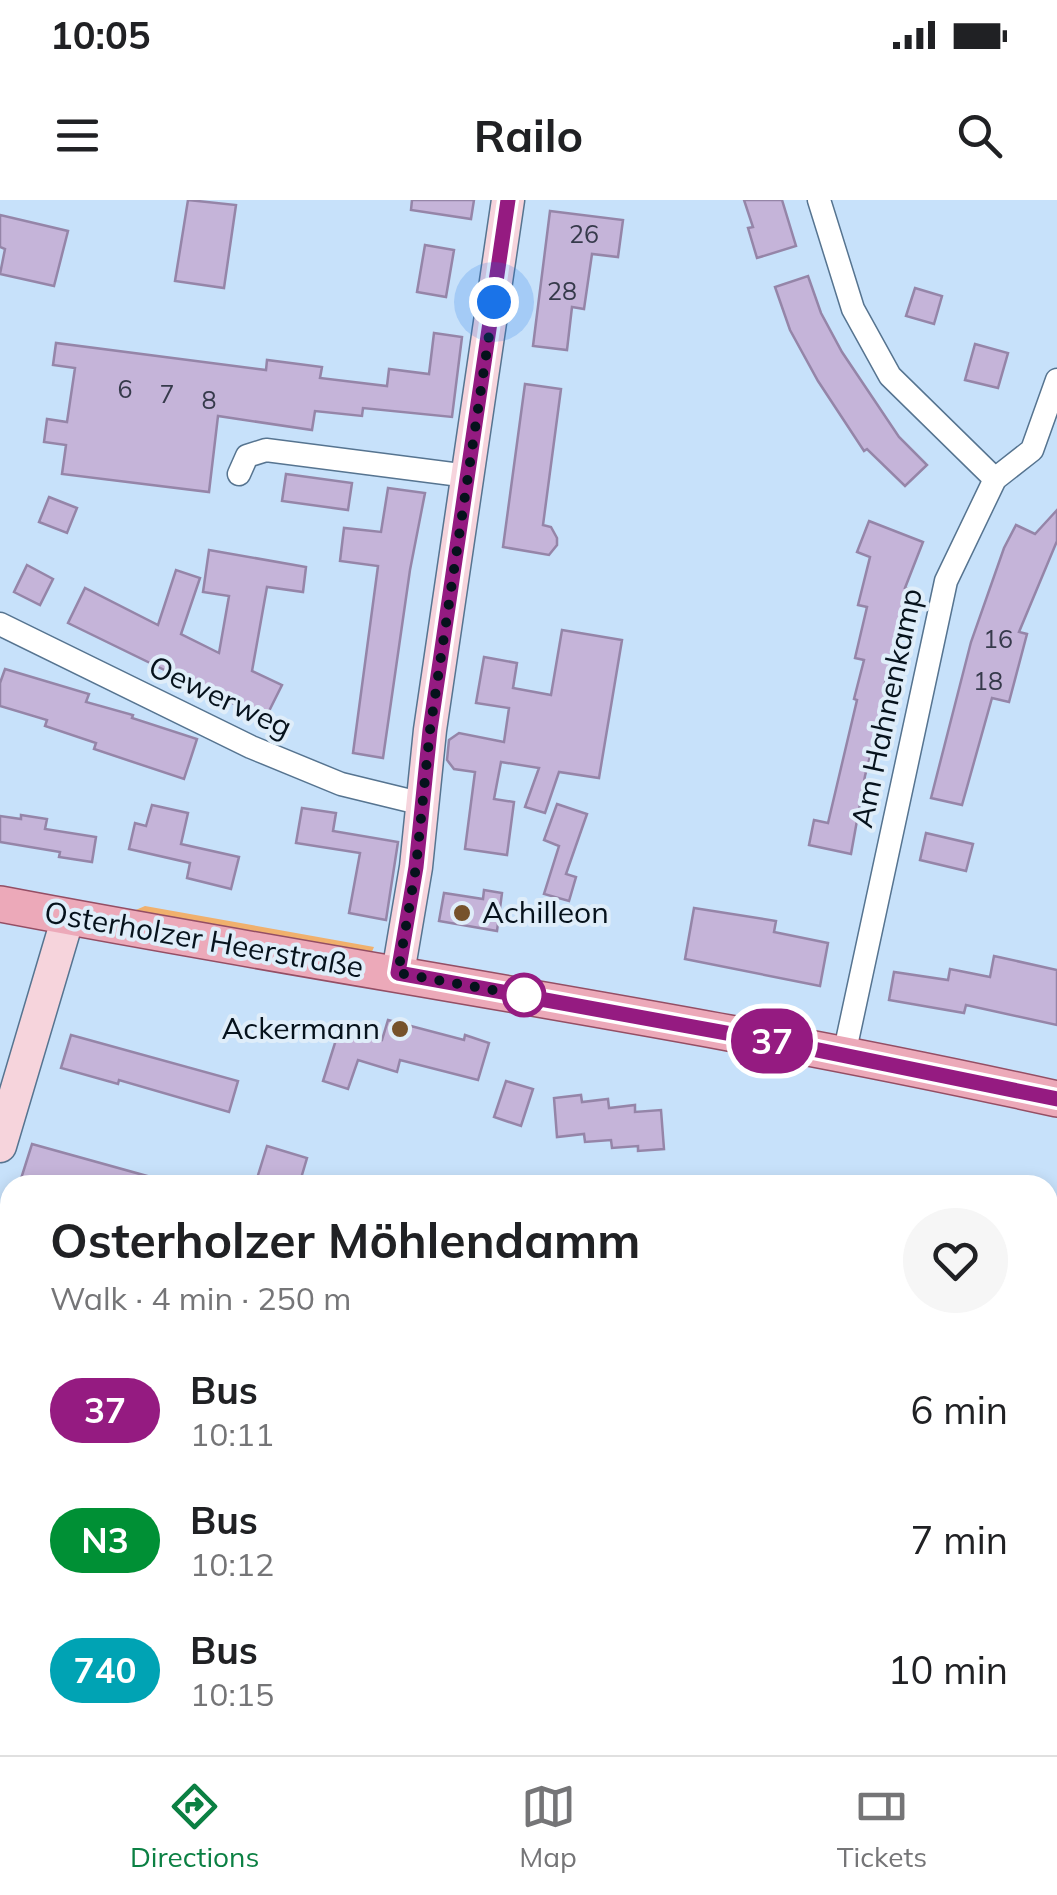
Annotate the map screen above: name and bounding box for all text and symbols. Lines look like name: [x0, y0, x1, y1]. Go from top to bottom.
text: 10:05: [50, 11, 151, 59]
text: Railo: [474, 107, 583, 163]
icon: menu: [50, 108, 105, 163]
icon: search: [952, 108, 1007, 163]
house number: 26: [569, 218, 599, 249]
house number: 28: [547, 275, 577, 306]
your location: [469, 277, 519, 327]
house number: 6: [117, 373, 133, 404]
house number: 7: [159, 378, 175, 409]
house number: 8: [201, 384, 217, 415]
street label: Am Hahnenkamp: [842, 585, 930, 831]
house number: 16: [983, 623, 1013, 654]
street label: Oewerweg: [143, 646, 298, 746]
house number: 18: [973, 665, 1003, 696]
street label: Osterholzer Heerstraße: [42, 892, 367, 986]
place label: Achilleon: [482, 893, 609, 931]
marker: Achilleon: [451, 902, 473, 924]
unlabelled marker: [503, 974, 545, 1016]
line badge: 37: [727, 1008, 817, 1074]
place label: Ackermann: [221, 1009, 380, 1047]
marker: Ackermann: [389, 1018, 411, 1040]
text: 37: [751, 1019, 793, 1063]
button: heart: [903, 1208, 1008, 1313]
text: Osterholzer Möhlendamm: [50, 1210, 640, 1270]
text: Walk · 4 min · 250 m: [50, 1278, 351, 1318]
text: Bus: [190, 1366, 258, 1414]
text: 6 min: [911, 1386, 1008, 1434]
text: 37: [84, 1388, 126, 1432]
text: 10:11: [190, 1414, 274, 1454]
text: Bus: [190, 1496, 258, 1544]
text: 7 min: [911, 1516, 1008, 1564]
text: N3: [81, 1518, 129, 1562]
text: 10:12: [190, 1544, 274, 1584]
text: Bus: [190, 1626, 258, 1674]
text: 10 min: [888, 1646, 1008, 1694]
text: 740: [73, 1648, 137, 1692]
text: 10:15: [190, 1674, 274, 1714]
tab: Directions: [130, 1779, 259, 1874]
tab: Map: [519, 1779, 577, 1874]
tab: Tickets: [837, 1779, 927, 1874]

